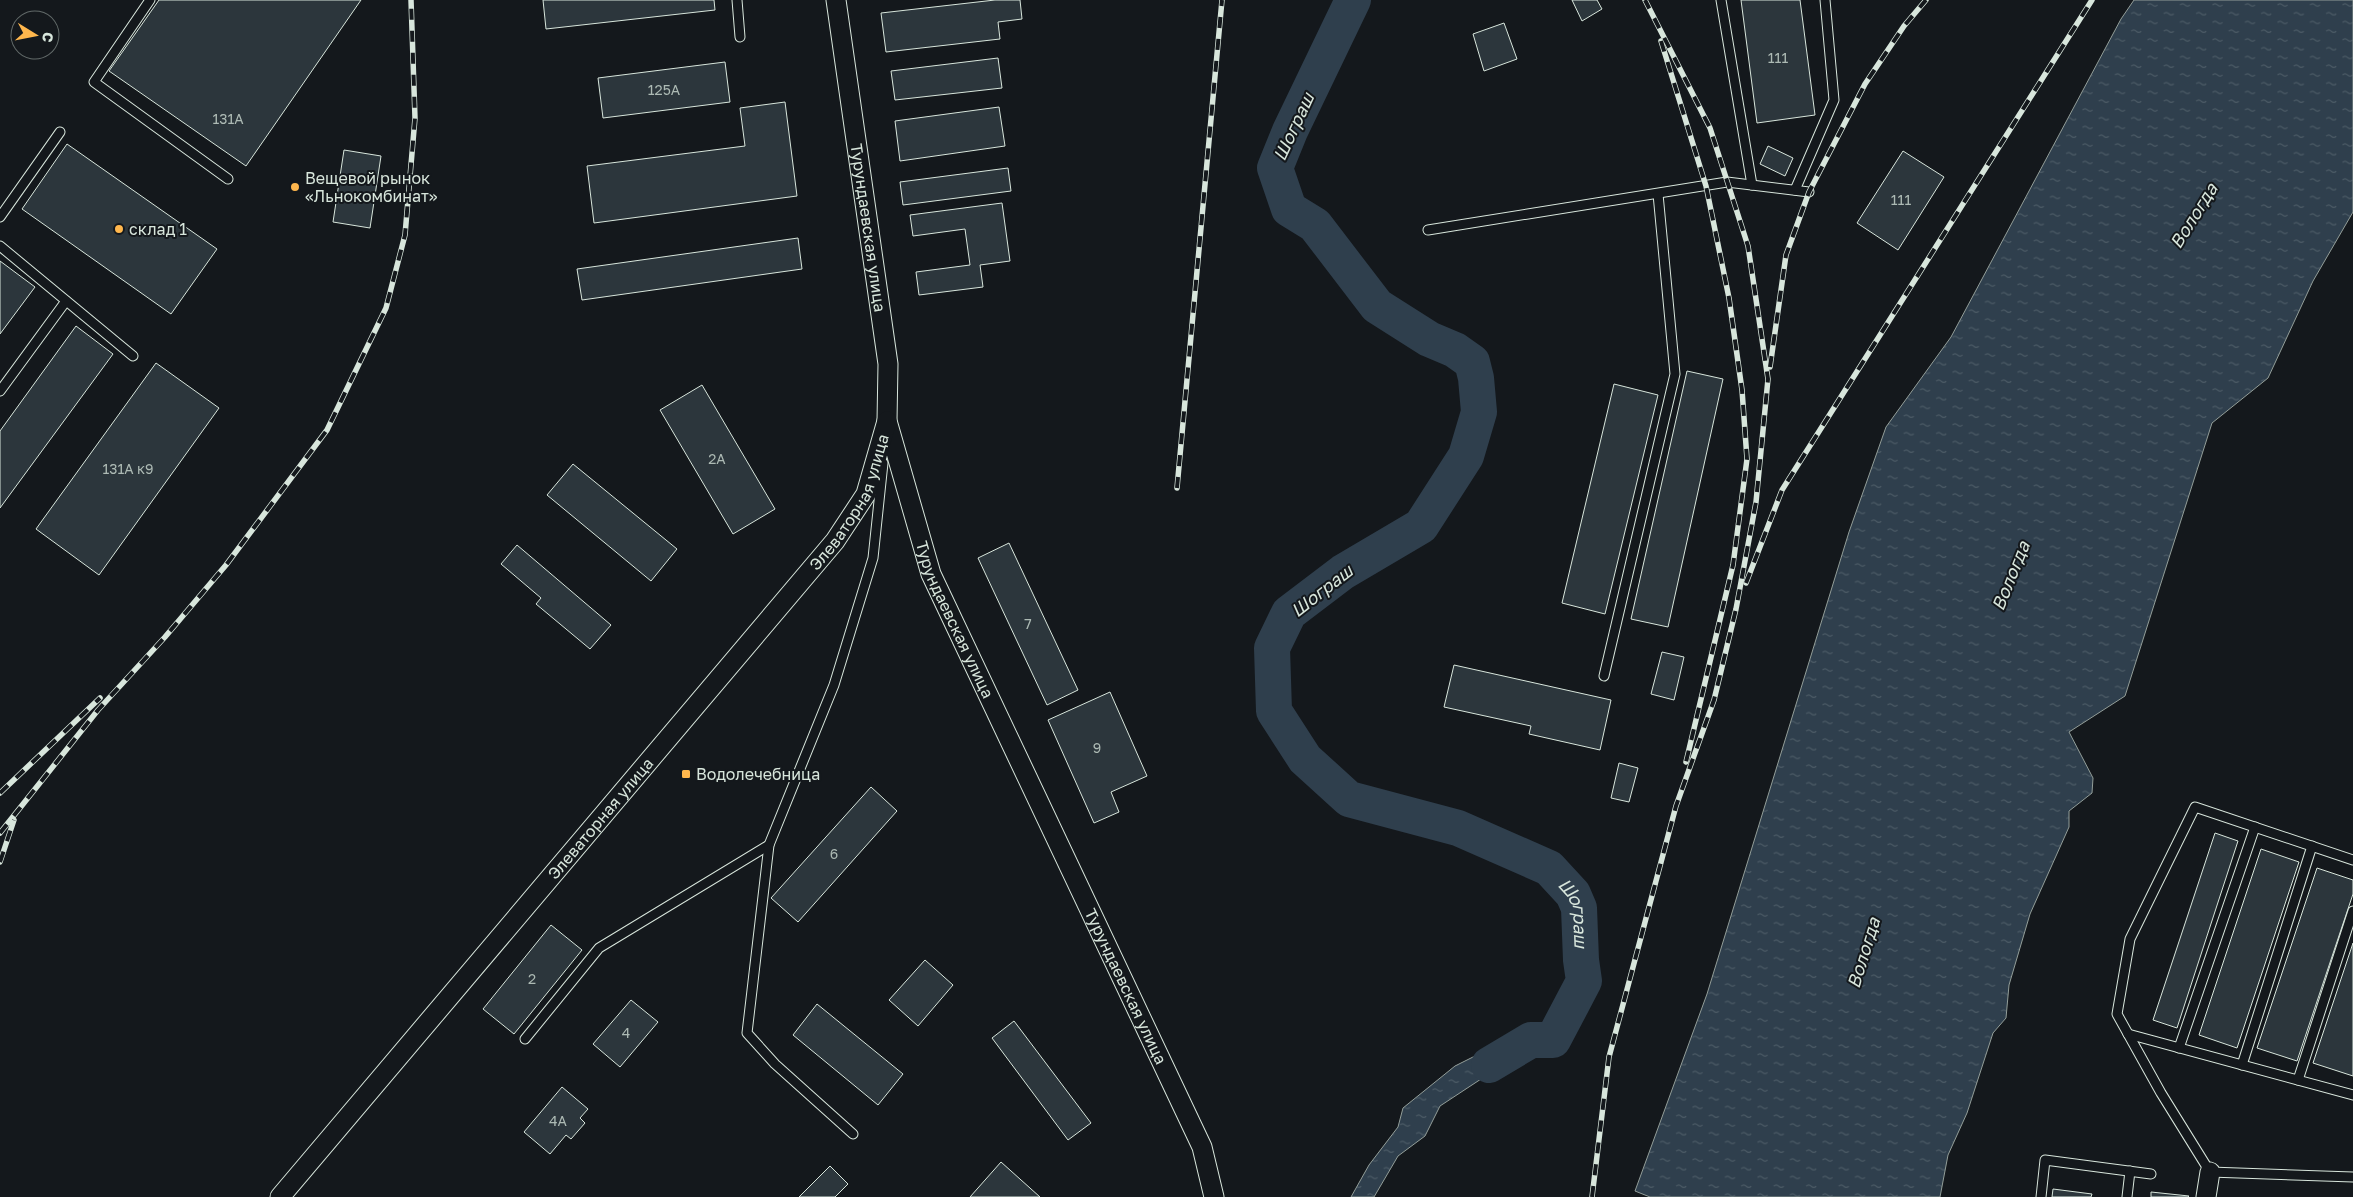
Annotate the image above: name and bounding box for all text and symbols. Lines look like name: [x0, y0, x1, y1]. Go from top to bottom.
north arrow: [10, 10, 60, 60]
text: С: [39, 31, 58, 44]
house number: 111: [1768, 49, 1788, 66]
house number: 125А: [648, 81, 681, 98]
water label: Шограш: [1268, 88, 1319, 164]
house number: 131А: [212, 110, 244, 127]
street label: Турундаевская улица: [847, 142, 890, 313]
place label: Вещевой рынок «Льнокомбинат»: [305, 168, 438, 206]
water label: Вологда: [2165, 178, 2222, 252]
marker: Вещевой рынок «Льнокомбинат»: [289, 181, 301, 193]
house number: 111: [1891, 191, 1911, 208]
place label: склад 1: [129, 219, 187, 239]
marker: склад 1: [113, 223, 125, 235]
street label: Элеваторная улица: [805, 432, 893, 574]
house number: 2А: [708, 450, 726, 467]
house number: 131А к9: [102, 460, 154, 477]
water label: Вологда: [1986, 537, 2034, 614]
street label: Турундаевская улица: [912, 539, 998, 701]
water label: Шограш: [1286, 558, 1358, 621]
house number: 7: [1024, 615, 1032, 632]
house number: 9: [1093, 739, 1101, 756]
street label: Элеваторная улица: [543, 753, 657, 883]
place label: Водолечебница: [696, 764, 820, 784]
marker: Водолечебница: [680, 768, 692, 780]
house number: 6: [830, 845, 838, 862]
water label: Шограш: [1554, 873, 1593, 950]
street label: Турундаевская улица: [1081, 905, 1171, 1067]
water label: Вологда: [1842, 914, 1884, 991]
house number: 2: [528, 970, 536, 987]
house number: 4: [622, 1024, 630, 1041]
house number: 4А: [549, 1112, 568, 1129]

